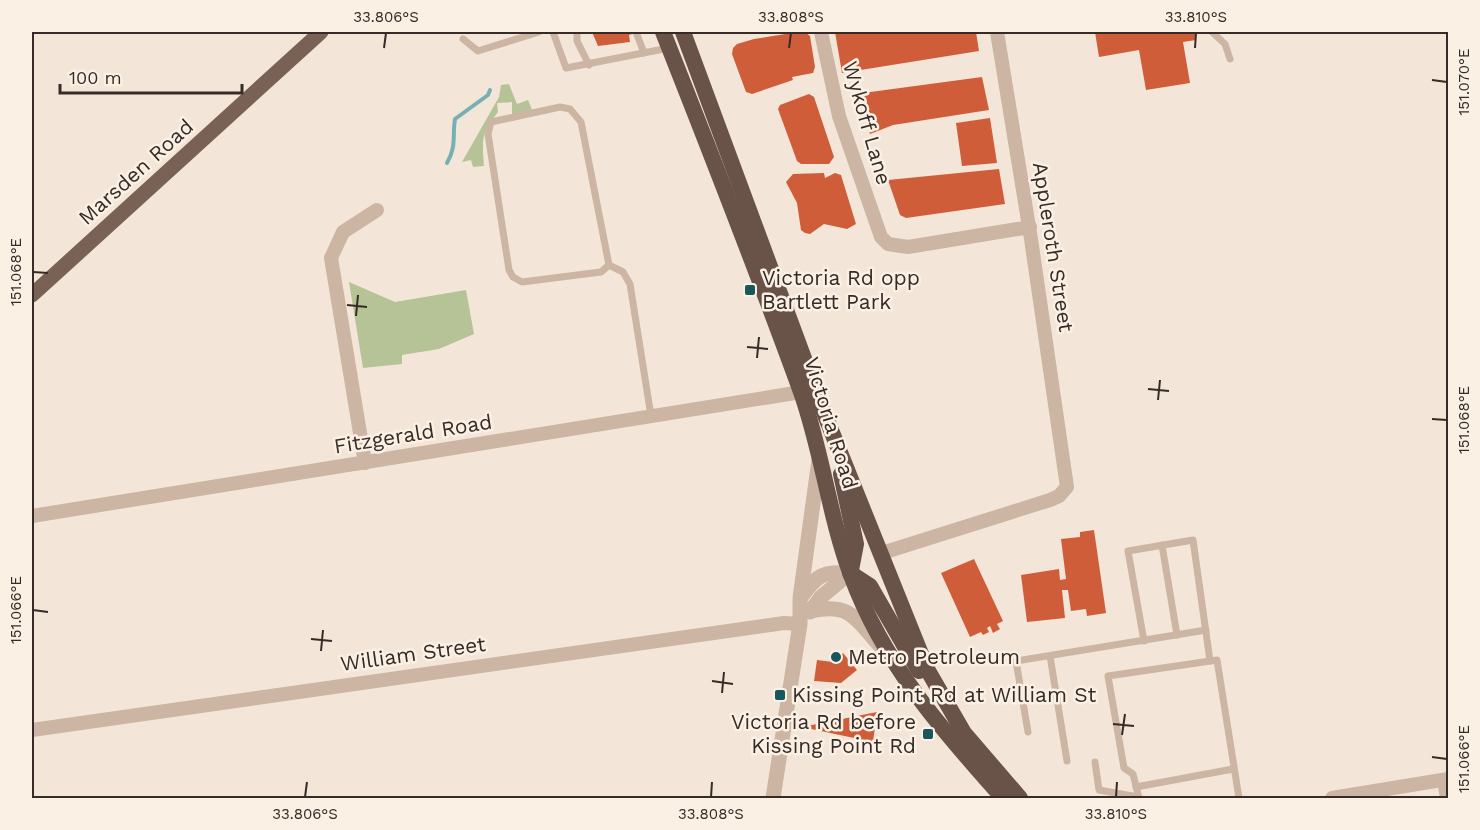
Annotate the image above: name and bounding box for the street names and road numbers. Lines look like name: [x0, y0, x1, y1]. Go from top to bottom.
street label: Wykoff Lane: [838, 58, 897, 188]
street label: Marsden Road: [73, 114, 198, 230]
street label: Appleroth Street: [1028, 160, 1079, 334]
street label: Victoria Road: [800, 354, 863, 492]
street label: Fitzgerald Road: [332, 409, 494, 458]
street label: William Street: [339, 631, 487, 676]

